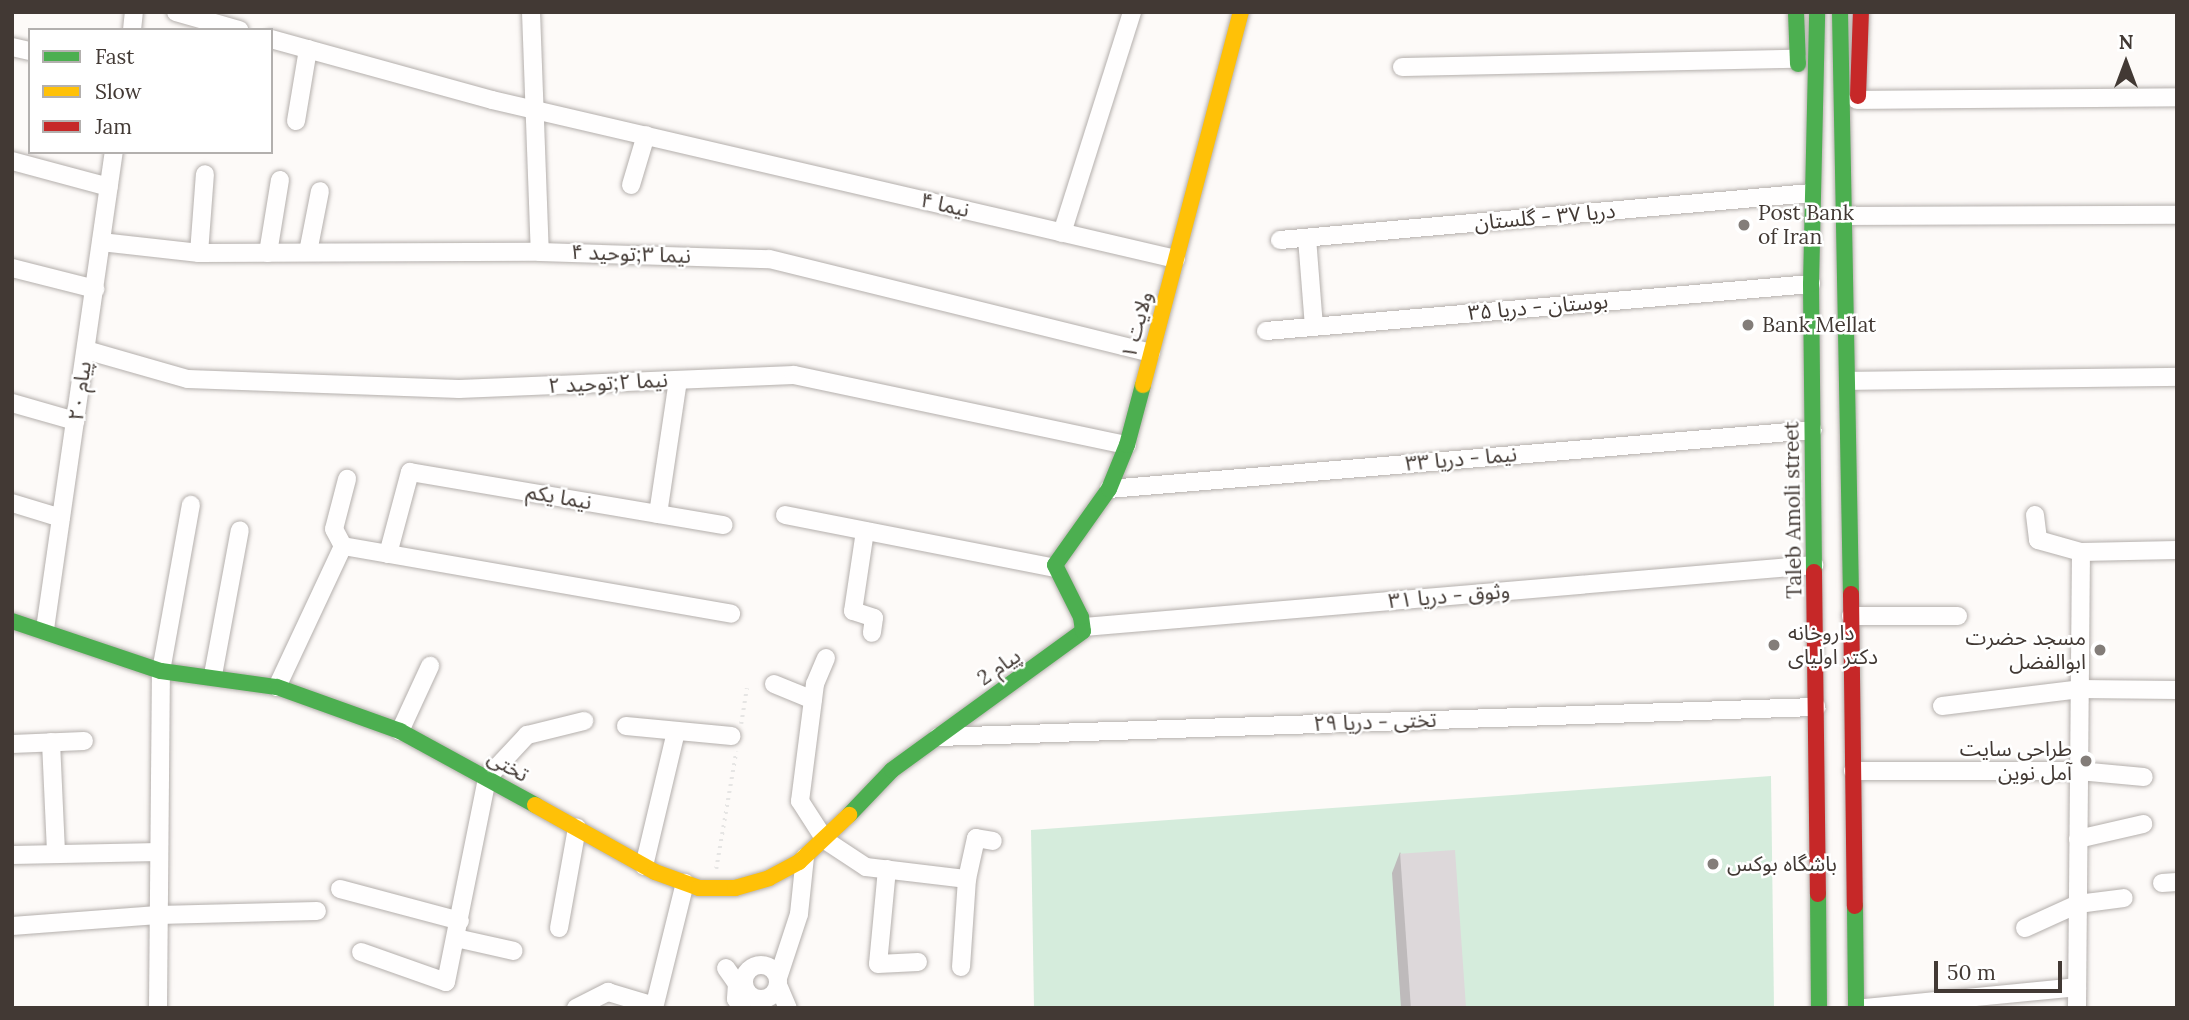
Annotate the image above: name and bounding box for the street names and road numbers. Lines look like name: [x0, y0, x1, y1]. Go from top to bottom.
street label: نیما ۴: [918, 187, 972, 223]
street label: دریا ۳۷ - گلستان: [1473, 198, 1617, 236]
street label: نیما ۳;توحید ۴: [571, 239, 691, 269]
street label: بوستان - دریا ۳۵: [1467, 288, 1609, 326]
street label: ولایت ۱: [1116, 289, 1158, 361]
street label: پیام ۲۰: [63, 360, 97, 422]
street label: نیما ۲;توحید ۲: [547, 367, 669, 399]
street label: Taleb Amoli street: [1779, 421, 1807, 599]
street label: نیما - دریا ۳۳: [1404, 442, 1518, 476]
street label: نیما یکم: [524, 479, 594, 515]
street label: وثوق - دریا ۳۱: [1387, 578, 1511, 614]
street label: پیام 2: [972, 643, 1026, 691]
street label: تختی - دریا ۲۹: [1313, 707, 1437, 737]
street label: تختی: [483, 745, 533, 787]

